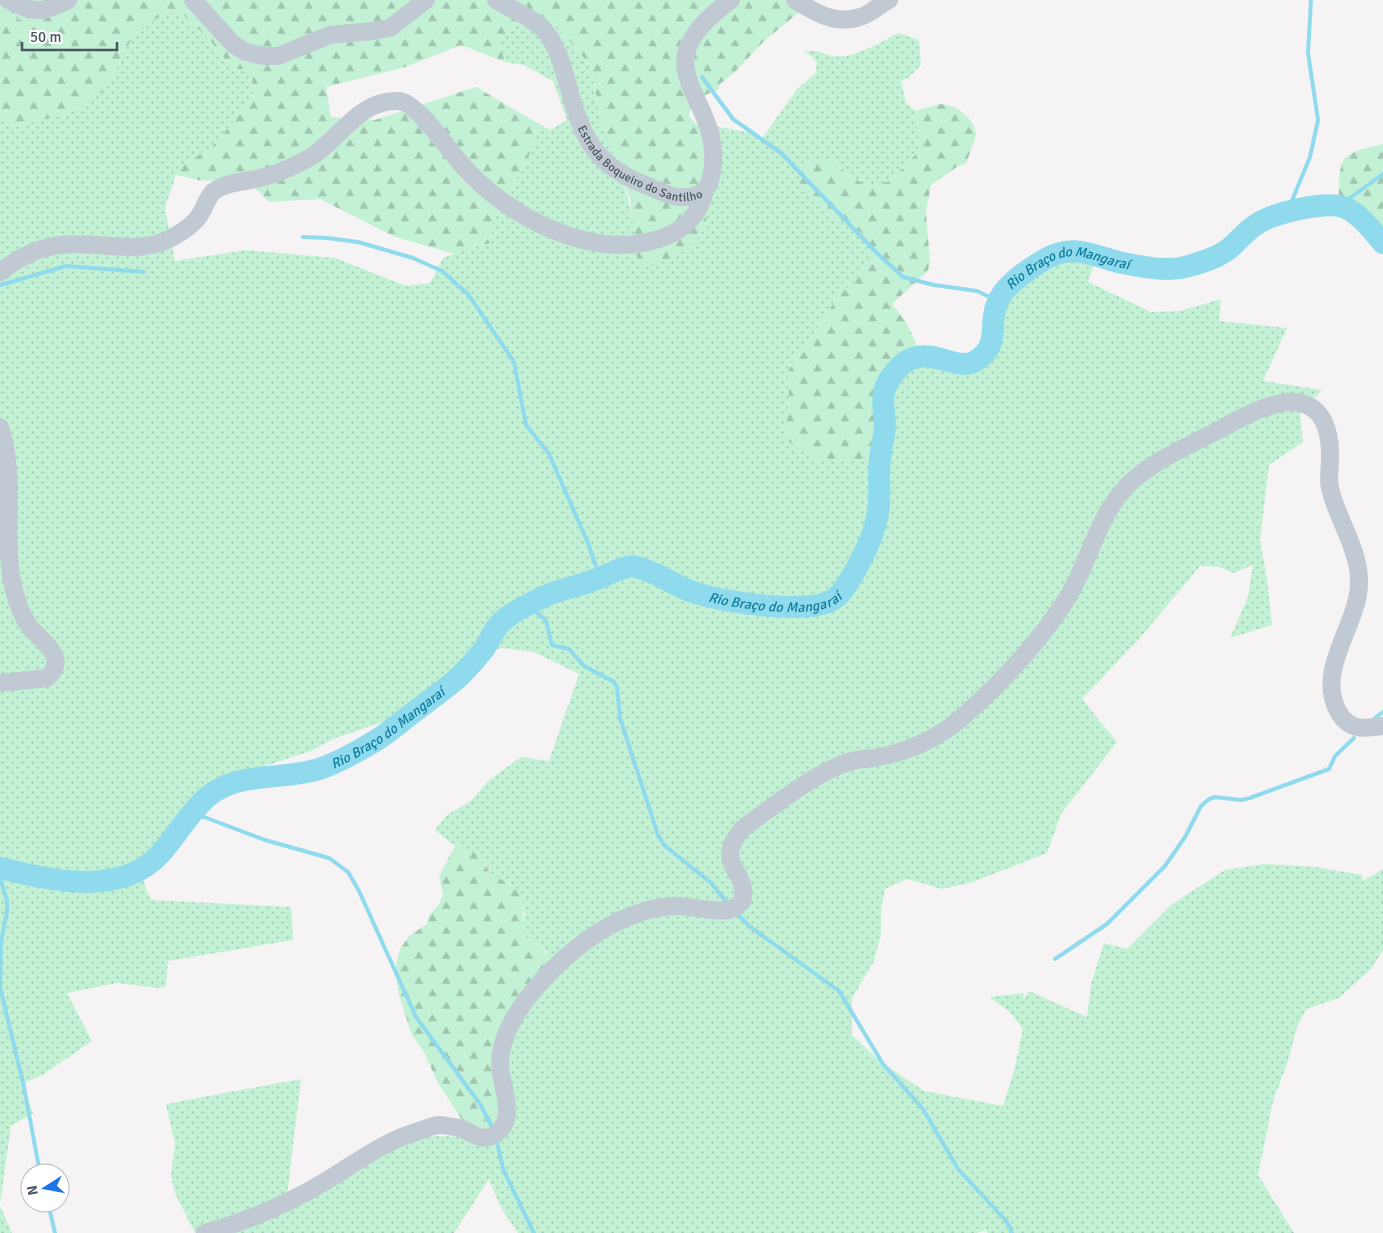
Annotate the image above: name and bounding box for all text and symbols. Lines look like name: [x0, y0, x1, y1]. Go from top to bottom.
scale bar: [22, 20, 118, 52]
text: 50 m: [30, 28, 61, 46]
street label: Estrada Boqueiro do Santilho: [574, 123, 705, 205]
water label: Rio Braço do Mangaraí: [1002, 243, 1134, 293]
water label: Rio Braço do Mangaraí: [707, 586, 848, 616]
water label: Rio Braço do Mangaraí: [328, 682, 451, 773]
north arrow: [20, 1163, 70, 1213]
text: N: [23, 1184, 42, 1197]

